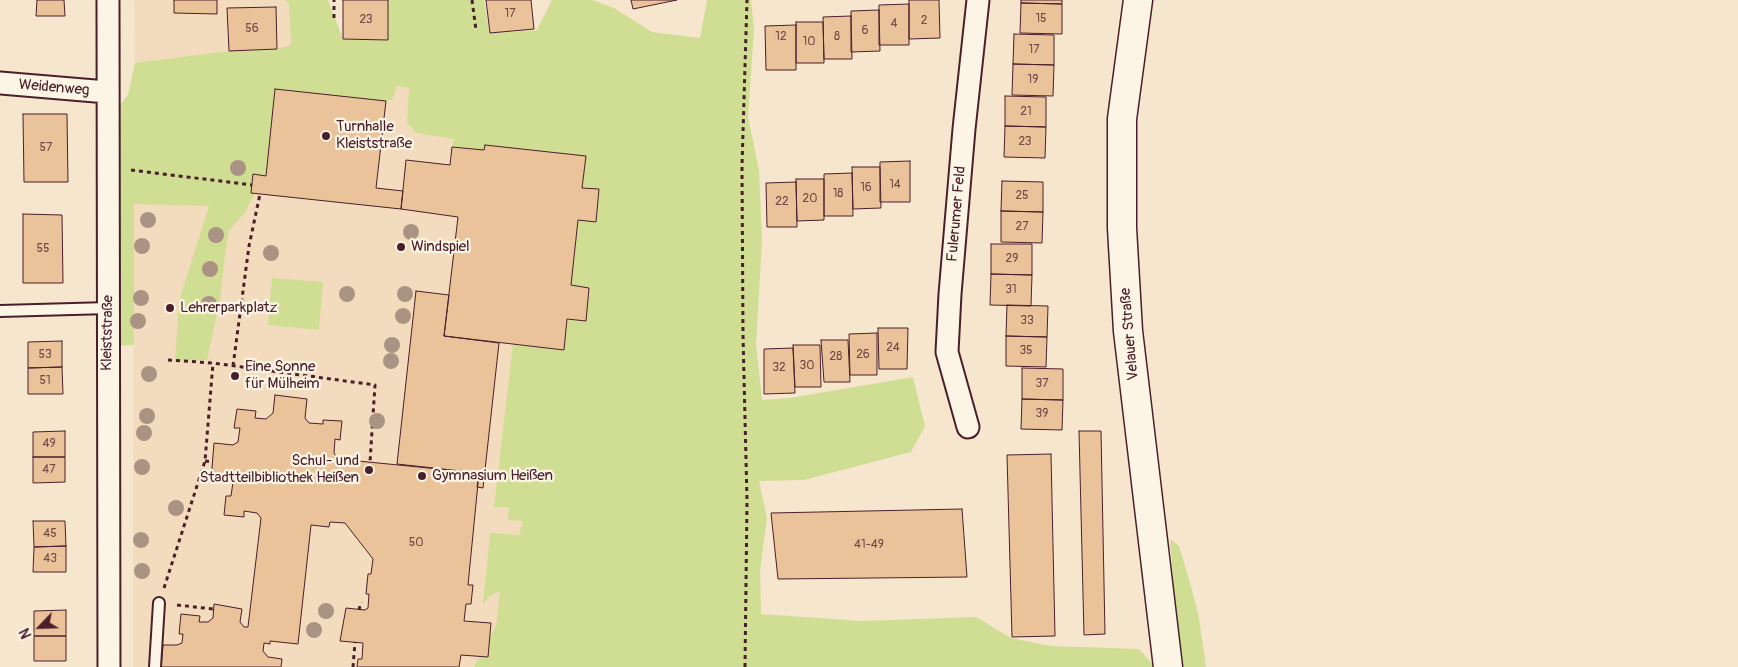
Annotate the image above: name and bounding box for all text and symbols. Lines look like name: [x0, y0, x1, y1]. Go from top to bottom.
house number: 17: [504, 7, 516, 21]
house number: 15: [1035, 12, 1047, 26]
house number: 23: [359, 13, 373, 27]
house number: 2: [921, 14, 927, 28]
house number: 4: [891, 17, 897, 31]
house number: 56: [245, 22, 259, 36]
house number: 6: [862, 24, 868, 38]
house number: 12: [775, 30, 787, 44]
house number: 8: [834, 30, 840, 44]
house number: 10: [803, 35, 815, 49]
house number: 17: [1028, 43, 1040, 57]
house number: 19: [1028, 73, 1038, 87]
street label: Weidenweg: [18, 76, 90, 100]
house number: 21: [1020, 105, 1032, 119]
place label: Turnhalle Kleiststraße: [336, 118, 412, 153]
marker: Turnhalle Kleiststraße: [320, 130, 332, 142]
house number: 23: [1018, 135, 1032, 149]
house number: 57: [40, 141, 52, 155]
street label: Fulerumer Feld: [944, 165, 970, 263]
house number: 14: [889, 178, 901, 192]
house number: 16: [860, 181, 872, 195]
house number: 18: [833, 187, 843, 201]
house number: 25: [1015, 189, 1029, 203]
house number: 20: [803, 192, 817, 206]
house number: 22: [775, 195, 789, 209]
house number: 27: [1015, 220, 1029, 234]
place label: Windspiel: [411, 238, 470, 256]
marker: Windspiel: [395, 241, 407, 253]
house number: 55: [36, 242, 50, 256]
house number: 29: [1006, 252, 1018, 266]
house number: 31: [1005, 283, 1017, 297]
street label: Velauer Straße: [1117, 287, 1143, 381]
street label: Kleiststraße: [98, 295, 118, 371]
place label: Lehrerparkplatz: [180, 299, 277, 317]
marker: Lehrerparkplatz: [164, 302, 176, 314]
house number: 33: [1020, 314, 1034, 328]
house number: 24: [886, 341, 900, 355]
house number: 35: [1019, 344, 1033, 358]
house number: 53: [38, 348, 52, 362]
house number: 26: [856, 348, 870, 362]
house number: 28: [830, 350, 842, 364]
place label: Eine Sonne für Mülheim: [245, 358, 320, 393]
house number: 30: [800, 359, 814, 373]
house number: 32: [772, 361, 786, 375]
marker: Eine Sonne für Mülheim: [229, 370, 241, 382]
house number: 51: [39, 374, 51, 388]
house number: 37: [1035, 377, 1049, 391]
house number: 39: [1036, 407, 1048, 421]
house number: 49: [42, 437, 56, 451]
place label: Schul- und Stadtteilbibliothek Heißen: [200, 452, 359, 487]
house number: 47: [42, 463, 56, 477]
marker: Schul- und Stadtteilbibliothek Heißen: [363, 464, 375, 476]
place label: Gymnasium Heißen: [432, 467, 553, 485]
marker: Gymnasium Heißen: [416, 470, 428, 482]
house number: 45: [43, 527, 57, 541]
house number: 50: [409, 536, 423, 550]
house number: 41-49: [854, 538, 884, 552]
house number: 43: [43, 552, 57, 566]
north arrow: [15, 602, 65, 652]
text: N: [16, 626, 36, 641]

